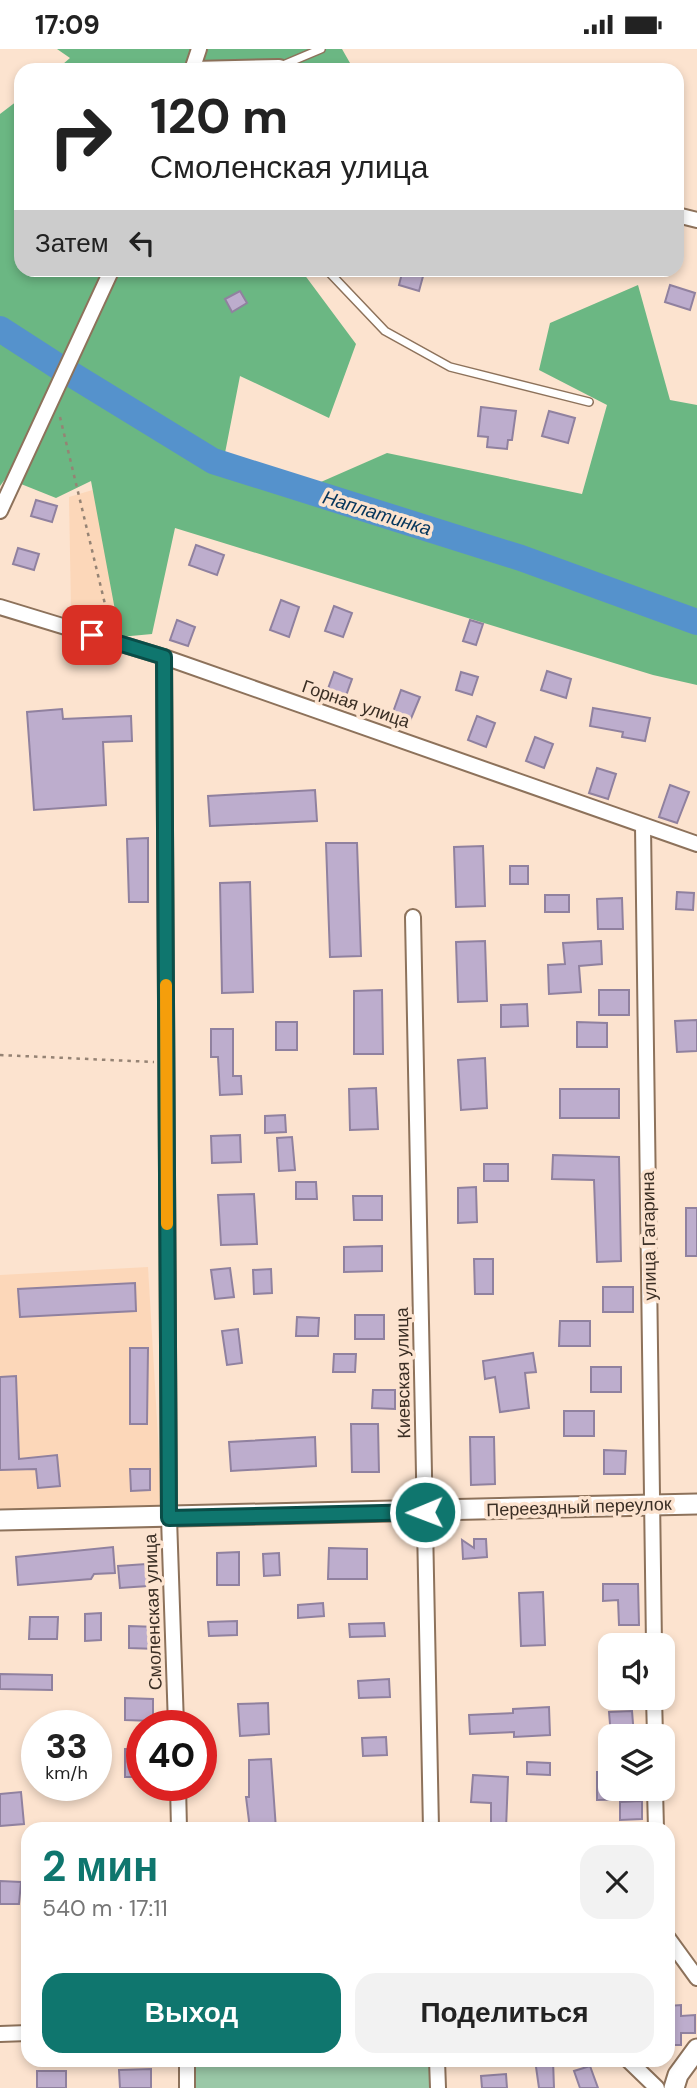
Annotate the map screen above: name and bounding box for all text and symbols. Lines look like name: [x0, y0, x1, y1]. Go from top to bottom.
text: 17:09: [35, 8, 100, 42]
text: 120 m: [150, 84, 288, 148]
icon: right: [35, 91, 126, 182]
text: Смоленская улица: [150, 146, 429, 188]
icon: left: [123, 224, 161, 262]
text: Затем: [35, 226, 109, 260]
water label: Наплатинка: [320, 485, 434, 541]
pin: [62, 605, 122, 665]
icon: arrive: [73, 616, 111, 654]
street label: Горная улица: [299, 674, 414, 734]
street label: улица Гагарина: [636, 1170, 662, 1301]
street label: Киевская улица: [390, 1306, 416, 1439]
position arrow: [388, 1475, 462, 1549]
street label: Переездный переулок: [486, 1492, 672, 1522]
street label: Смоленская улица: [138, 1532, 168, 1691]
map controls: [598, 1633, 675, 1801]
button: sound: [598, 1633, 675, 1710]
speed limit sign: 40: [126, 1710, 217, 1801]
text: 33: [45, 1723, 88, 1769]
button: layers: [598, 1724, 675, 1801]
text: km/h: [45, 1761, 88, 1785]
text: 2 мин: [42, 1839, 158, 1894]
button: close: [580, 1845, 654, 1919]
text: 540 m · 17:11: [42, 1893, 168, 1923]
button: Выход: [42, 1973, 341, 2053]
button: Поделиться: [355, 1973, 654, 2053]

